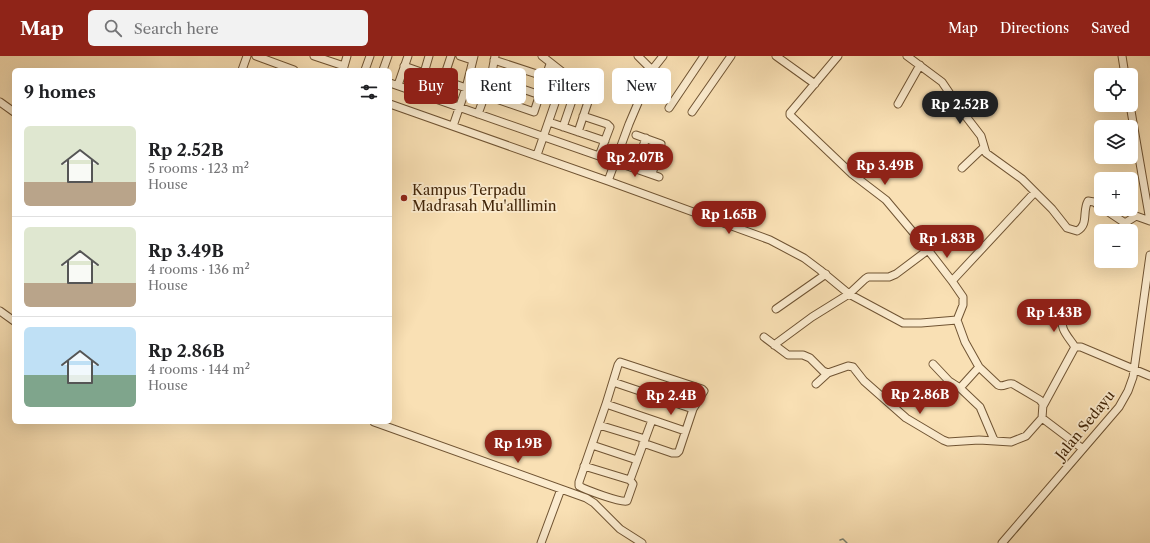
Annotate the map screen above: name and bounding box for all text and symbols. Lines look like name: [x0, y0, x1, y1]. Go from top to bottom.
search box: [88, 10, 368, 46]
text: Map: [20, 17, 64, 40]
icon: search: [102, 17, 124, 39]
text: Search here: [134, 19, 219, 38]
text: Map: [948, 19, 978, 37]
text: Directions: [1000, 19, 1069, 37]
text: Saved: [1091, 19, 1130, 37]
chip: Buy: [404, 68, 458, 104]
chip: Rent: [466, 68, 526, 104]
chip: Filters: [534, 68, 604, 104]
chip: New: [612, 68, 671, 104]
map controls: [1094, 68, 1138, 268]
button: locate: [1094, 68, 1138, 112]
icon: filters: [358, 81, 380, 103]
text: 9 homes: [24, 82, 96, 102]
pin: Rp 2.52B: [919, 91, 1001, 125]
text: Rp 2.52B: [931, 96, 989, 112]
button: layers: [1094, 120, 1138, 164]
text: Rp 2.52B: [148, 140, 224, 160]
icon: home: [56, 142, 104, 190]
pin: Rp 2.07B: [594, 144, 676, 178]
text: Rp 2.07B: [606, 149, 664, 165]
pin: Rp 3.49B: [844, 152, 926, 186]
text: Rp 3.49B: [856, 157, 914, 173]
text: 5 rooms · 123 m²: [148, 160, 249, 176]
button: +: [1094, 172, 1138, 216]
text: House: [148, 176, 188, 192]
place label: Kampus Terpadu Madrasah Mu'alllimin: [412, 181, 557, 215]
marker: Kampus Terpadu Madrasah Mu'alllimin: [399, 193, 409, 203]
pin: Rp 1.65B: [688, 201, 770, 235]
text: Rp 1.65B: [701, 206, 757, 222]
button: −: [1094, 224, 1138, 268]
pin: Rp 1.83B: [906, 225, 988, 259]
text: Rp 1.83B: [919, 230, 975, 246]
text: Rp 3.49B: [148, 241, 224, 261]
icon: home: [56, 243, 104, 291]
text: 4 rooms · 136 m²: [148, 261, 250, 277]
text: House: [148, 277, 188, 293]
pin: Rp 1.43B: [1013, 299, 1095, 333]
text: Rp 1.43B: [1026, 304, 1082, 320]
text: Rp 2.86B: [148, 341, 225, 361]
icon: home: [56, 343, 104, 391]
text: 4 rooms · 144 m²: [148, 361, 250, 377]
text: House: [148, 377, 188, 393]
pin: Rp 2.86B: [879, 381, 961, 415]
pin: Rp 2.4B: [634, 382, 708, 416]
text: Rp 2.86B: [891, 386, 949, 402]
street label: Jalan Sedayu: [1050, 386, 1119, 465]
text: Rp 2.4B: [646, 387, 696, 403]
pin: Rp 1.9B: [481, 430, 555, 464]
text: Rp 1.9B: [494, 435, 542, 451]

